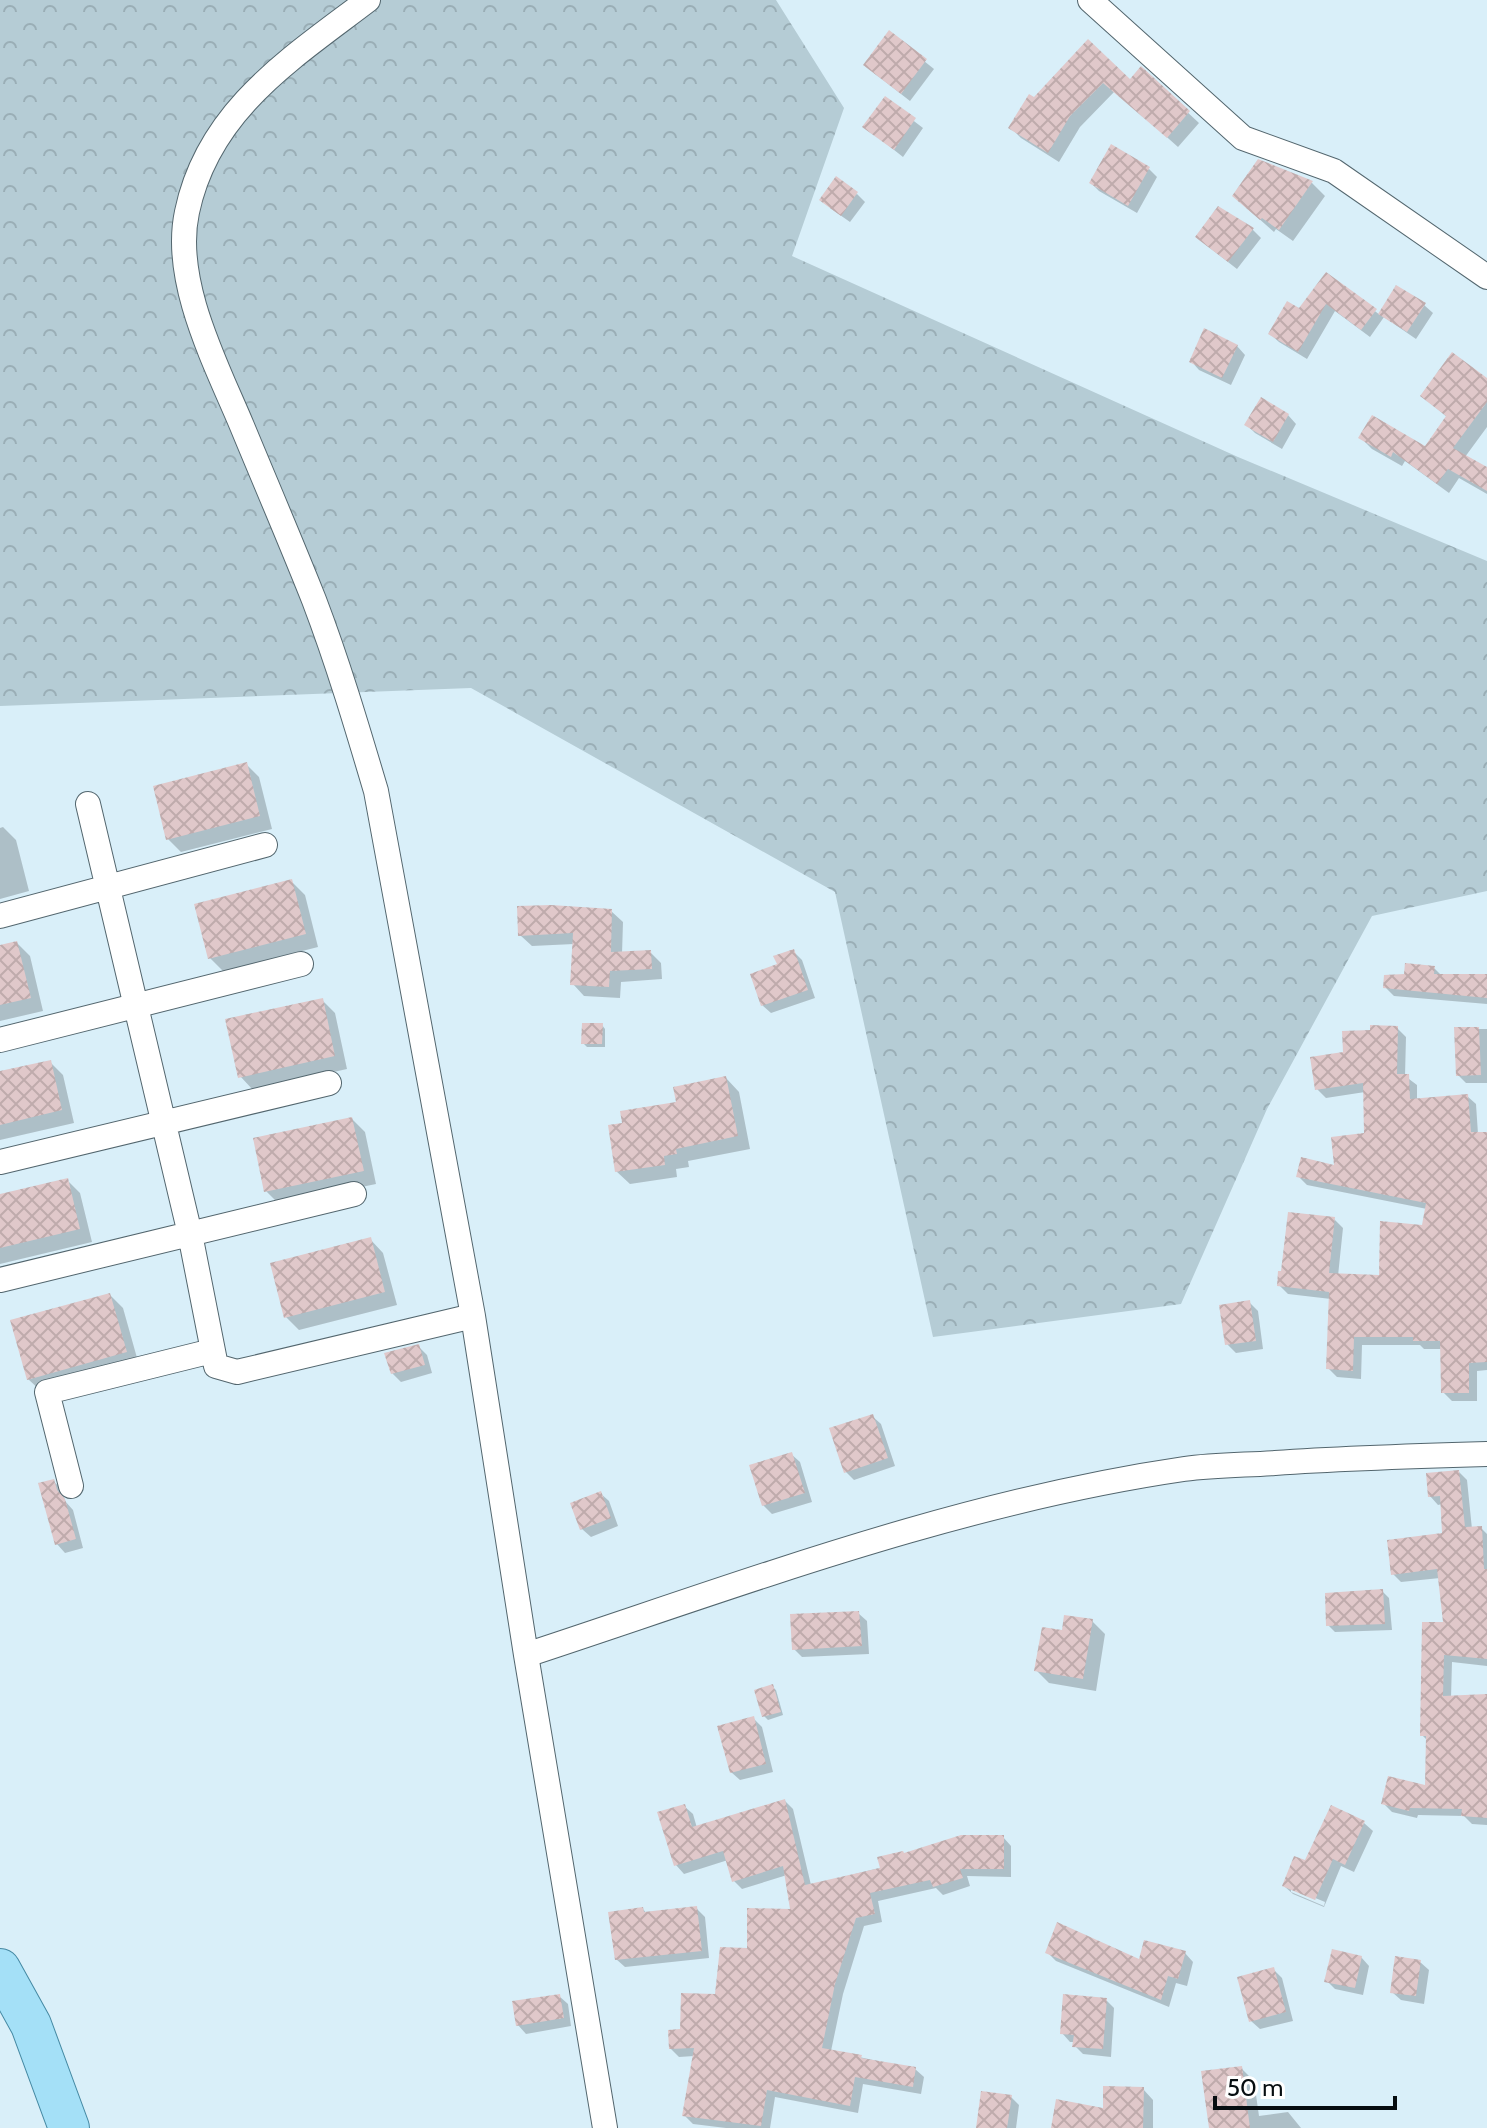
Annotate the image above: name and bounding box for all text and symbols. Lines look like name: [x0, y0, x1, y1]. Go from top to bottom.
scale bar: [1215, 2060, 1395, 2110]
text: 50 m: [1227, 2073, 1283, 2102]

